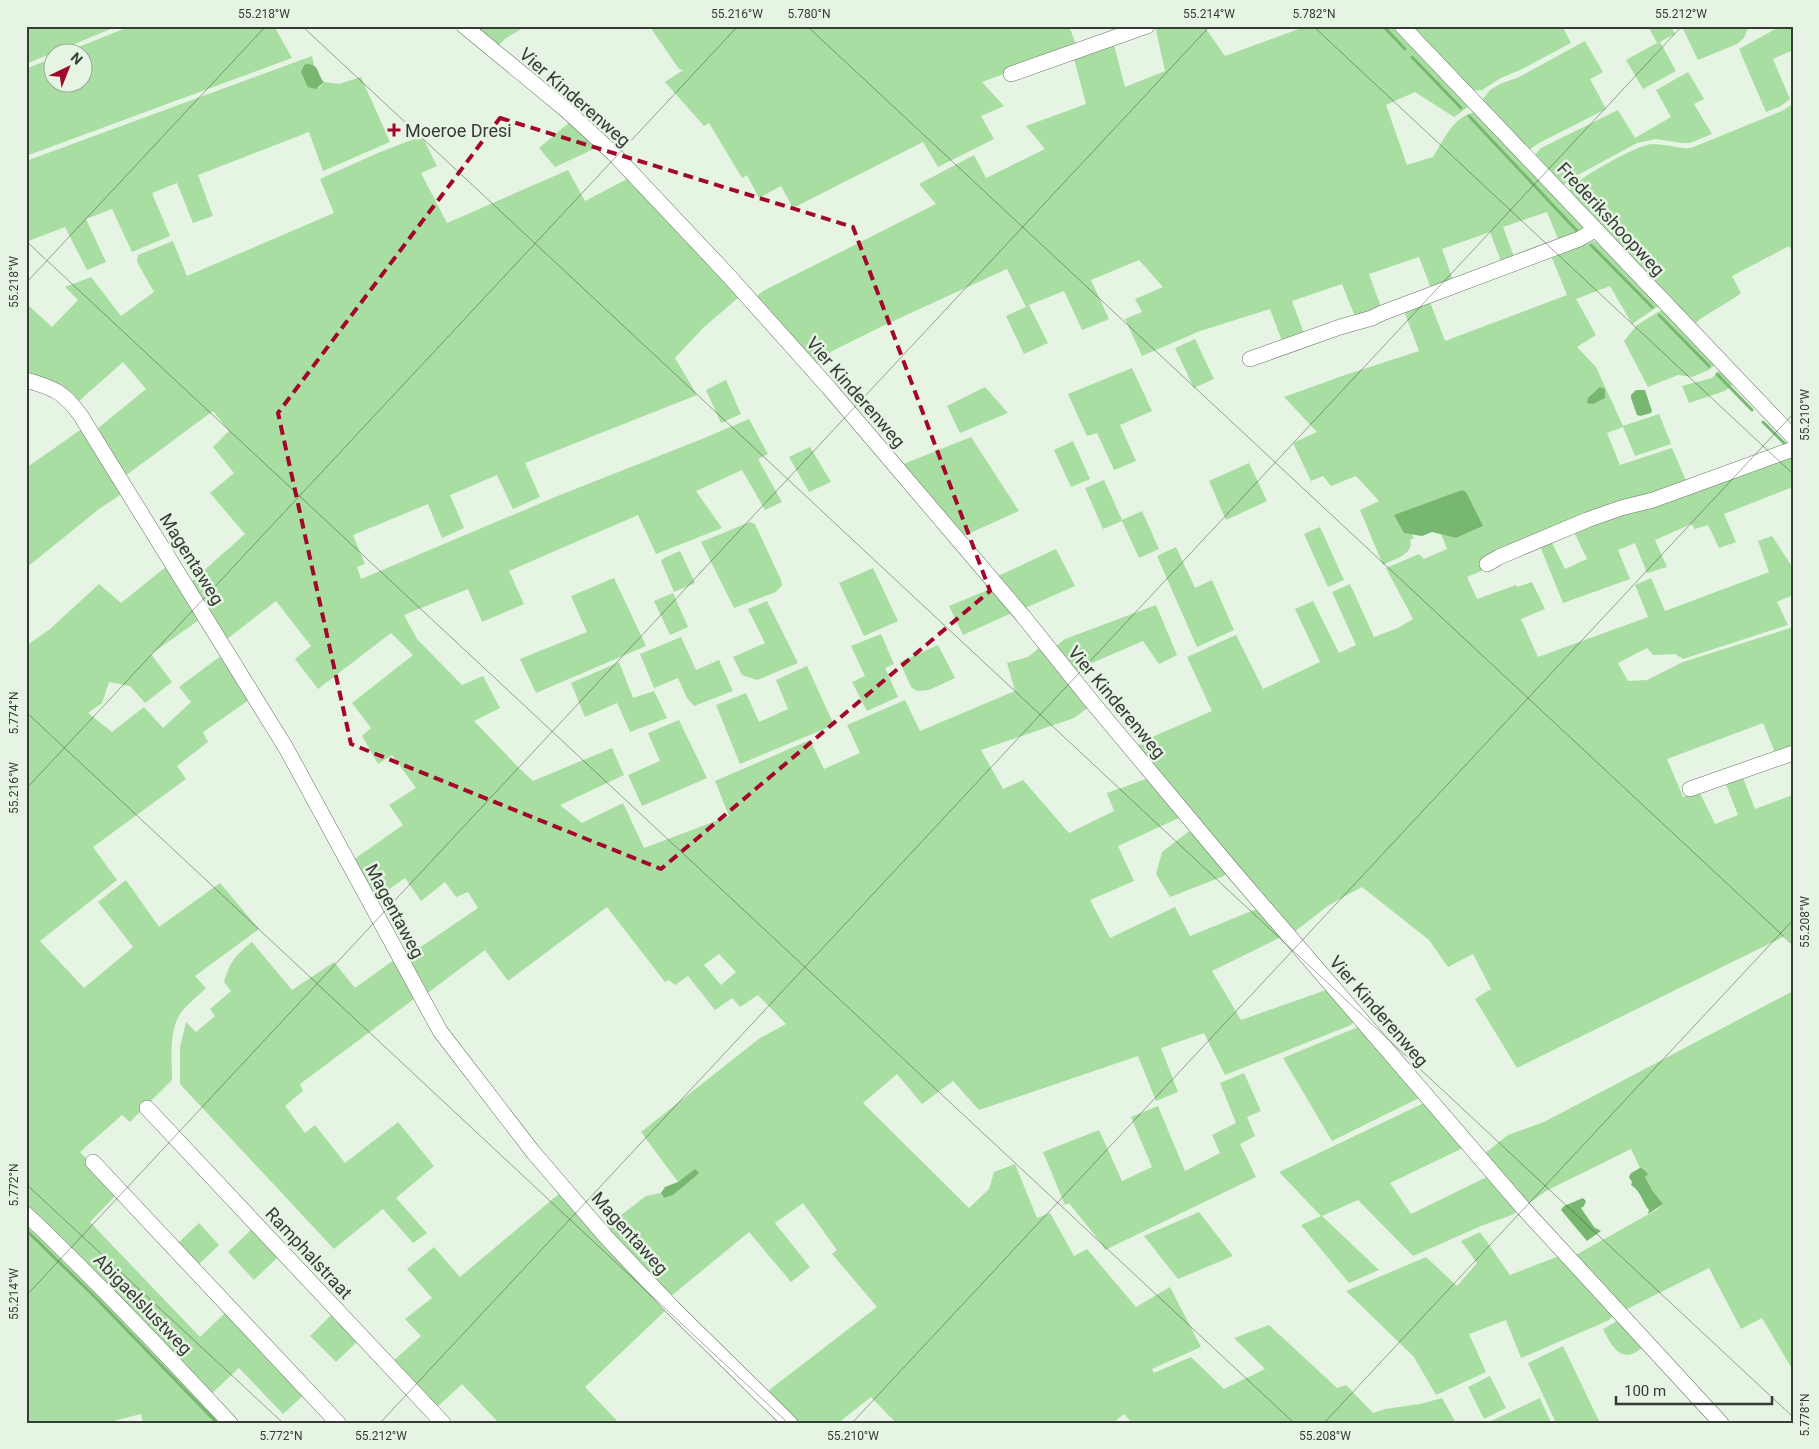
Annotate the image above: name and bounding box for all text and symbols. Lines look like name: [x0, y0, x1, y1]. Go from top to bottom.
text: 55.218°W: [238, 7, 290, 21]
text: 55.216°W: [711, 7, 763, 21]
text: 5.780°N: [787, 7, 831, 21]
text: 55.214°W: [1183, 7, 1235, 21]
text: 5.782°N: [1292, 7, 1336, 21]
text: 55.212°W: [1655, 7, 1707, 21]
north arrow: [42, 42, 92, 92]
street label: Vier Kinderenweg: [515, 43, 635, 151]
text: N: [68, 49, 86, 68]
place label: Moeroe Dresi: [405, 120, 512, 141]
marker: Moeroe Dresi: [387, 123, 401, 137]
street label: Frederikshoopweg: [1553, 158, 1669, 280]
text: 55.218°W: [7, 256, 21, 308]
street label: Vier Kinderenweg: [802, 332, 910, 452]
text: 55.210°W: [1798, 389, 1812, 441]
street label: Magentaweg: [156, 509, 228, 609]
street label: Vier Kinderenweg: [1064, 642, 1170, 762]
text: 5.774°N: [7, 691, 21, 735]
text: 55.216°W: [7, 762, 21, 814]
street label: Magentaweg: [361, 860, 429, 962]
text: 55.208°W: [1798, 896, 1812, 948]
street label: Vier Kinderenweg: [1325, 951, 1433, 1071]
text: 5.772°N: [7, 1163, 21, 1207]
street label: Magentaweg: [587, 1187, 673, 1279]
street label: Ramphalstraat: [261, 1203, 357, 1303]
street label: Abigaelslustweg: [90, 1249, 196, 1359]
text: 55.214°W: [7, 1268, 21, 1320]
scale bar: [1616, 1374, 1773, 1406]
text: 100 m: [1624, 1382, 1666, 1400]
text: 5.778°N: [1798, 1393, 1812, 1437]
text: 5.772°N: [259, 1429, 303, 1443]
text: 55.212°W: [355, 1429, 407, 1443]
text: 55.210°W: [827, 1429, 879, 1443]
text: 55.208°W: [1299, 1429, 1351, 1443]

